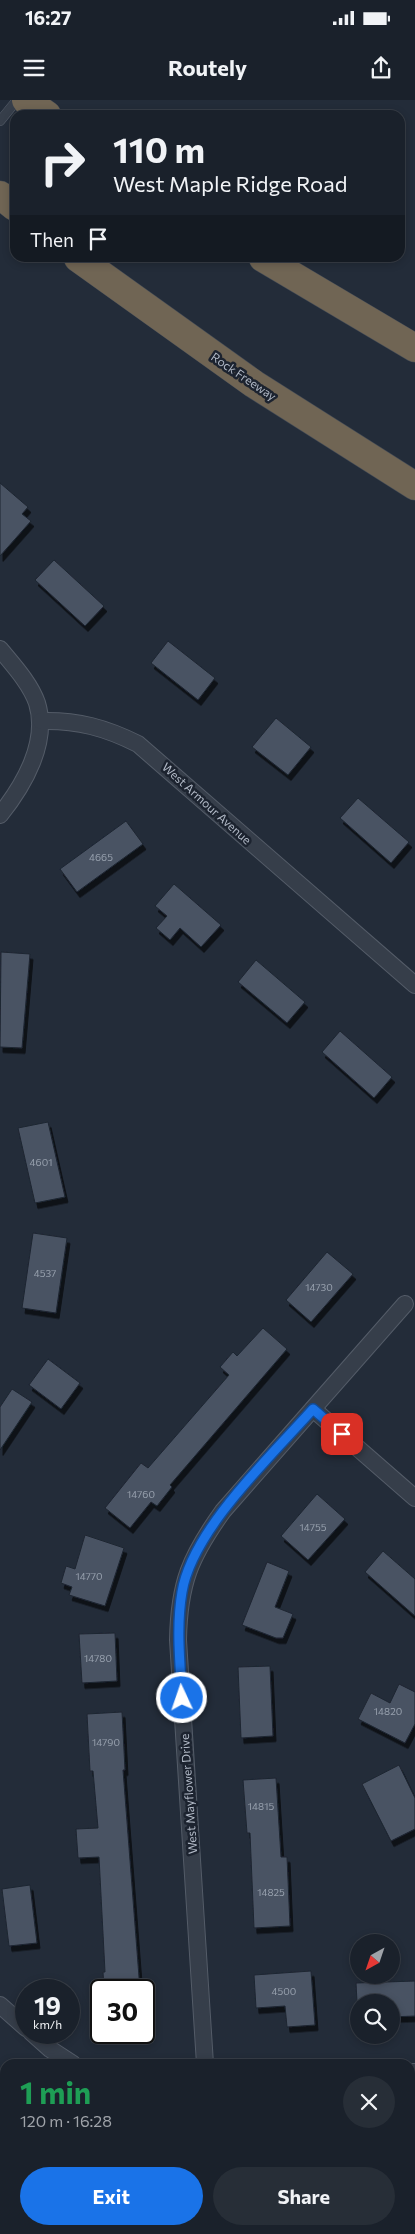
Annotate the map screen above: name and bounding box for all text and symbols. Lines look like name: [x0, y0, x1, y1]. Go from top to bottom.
text: 16:27: [25, 6, 71, 29]
icon: menu: [20, 54, 48, 82]
text: Routely: [168, 54, 247, 81]
icon: share: [367, 54, 395, 82]
text: 110 m: [113, 127, 205, 170]
icon: right: [30, 130, 95, 195]
text: West Maple Ridge Road: [113, 170, 347, 197]
icon: arrive: [84, 225, 112, 253]
text: Then: [30, 228, 74, 251]
street label: Rock Freeway: [209, 349, 279, 403]
street label: West Armour Avenue: [160, 759, 254, 847]
house number: 4665: [89, 851, 113, 863]
house number: 4601: [30, 1156, 52, 1168]
house number: 4537: [34, 1267, 56, 1279]
house number: 14730: [305, 1281, 333, 1293]
pin: [321, 1413, 363, 1455]
icon: arrive: [328, 1420, 356, 1448]
house number: 14760: [127, 1488, 155, 1500]
house number: 14755: [300, 1521, 327, 1533]
house number: 14770: [75, 1570, 103, 1582]
house number: 14780: [84, 1652, 112, 1664]
position arrow: [155, 1671, 207, 1723]
house number: 14820: [374, 1705, 402, 1717]
street label: West Mayflower Drive: [177, 1733, 199, 1855]
house number: 14790: [92, 1736, 120, 1748]
house number: 14815: [248, 1800, 274, 1812]
house number: 14825: [257, 1886, 285, 1898]
north arrow: [350, 1934, 400, 1984]
map controls: [350, 1934, 400, 2044]
speed limit sign: 30: [90, 1979, 155, 2044]
house number: 4500: [272, 1985, 296, 1997]
text: 19: [34, 1990, 61, 2020]
button: search: [350, 1994, 400, 2044]
text: km/h: [33, 2017, 62, 2031]
text: 1 min: [20, 2073, 91, 2110]
button: close: [343, 2076, 395, 2128]
text: 120 m · 16:28: [20, 2111, 112, 2130]
button: Exit: [20, 2167, 203, 2225]
button: Share: [213, 2167, 395, 2225]

